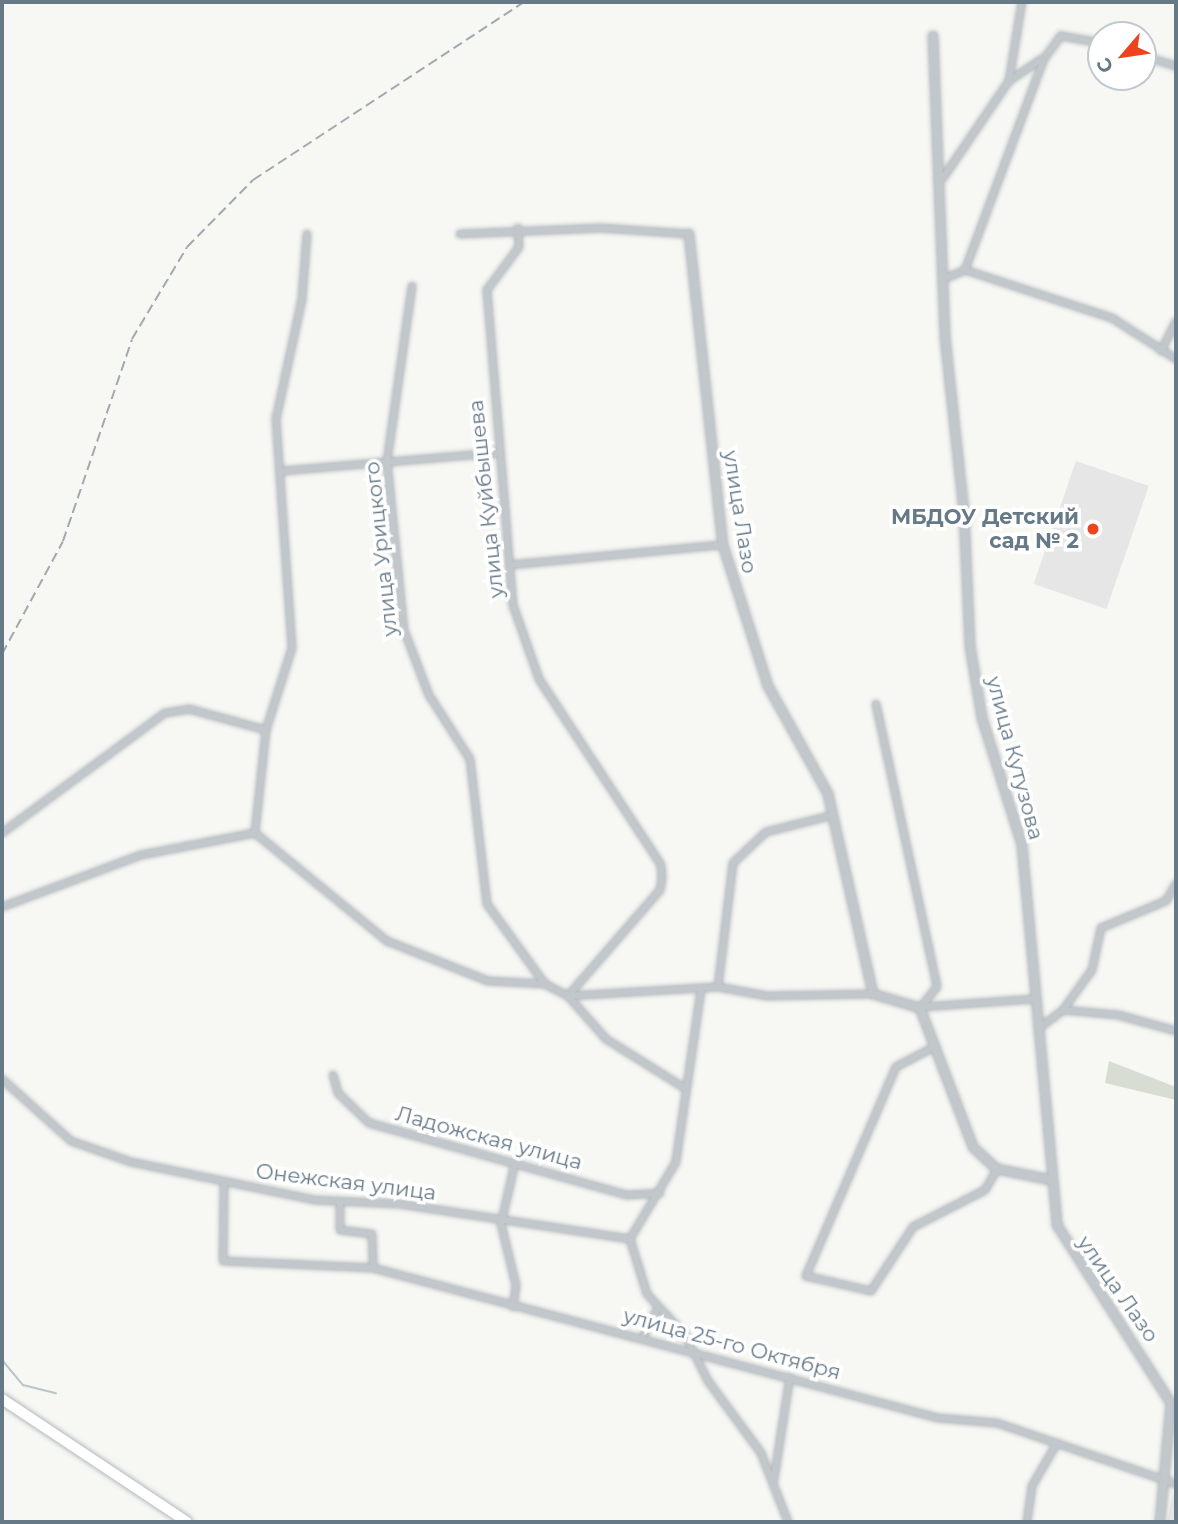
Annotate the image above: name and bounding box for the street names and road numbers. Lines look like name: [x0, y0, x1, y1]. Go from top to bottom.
street label: улица Куйбышева: [463, 399, 509, 599]
street label: улица Лазо: [718, 449, 762, 575]
street label: улица Урицкого: [359, 460, 403, 638]
street label: улица Кутузова: [981, 673, 1049, 843]
street label: Ладожская улица: [393, 1101, 585, 1175]
street label: Онежская улица: [254, 1158, 438, 1206]
street label: улица Лазо: [1072, 1231, 1164, 1347]
street label: улица 25-го Октября: [621, 1303, 843, 1385]

